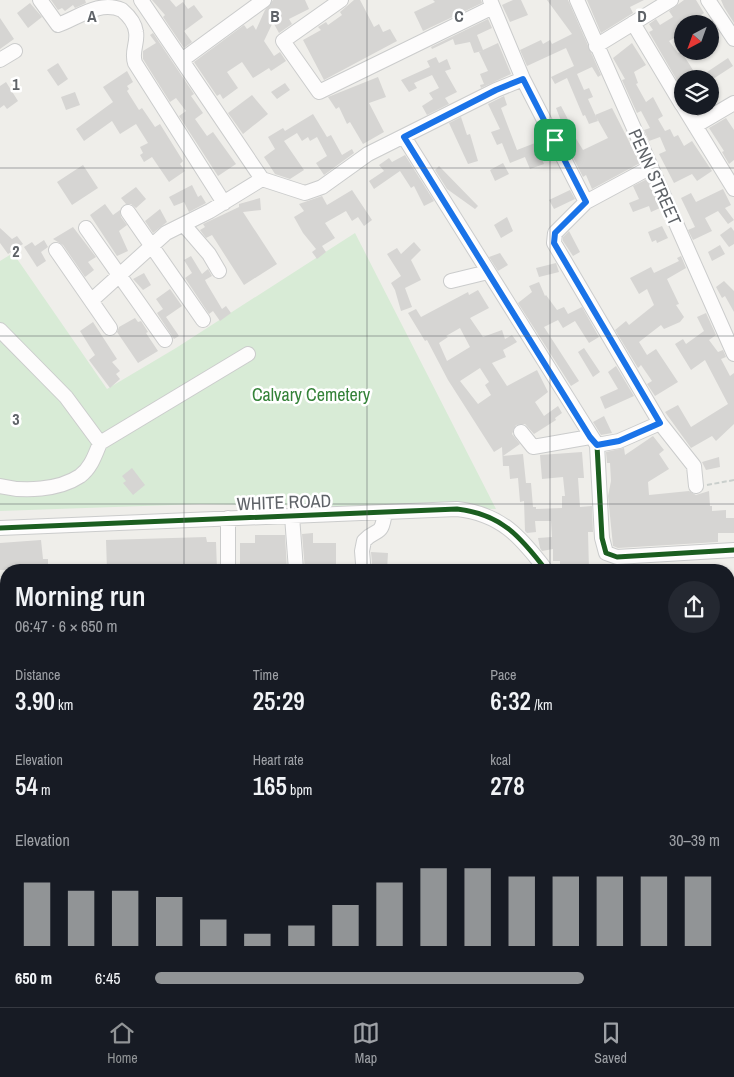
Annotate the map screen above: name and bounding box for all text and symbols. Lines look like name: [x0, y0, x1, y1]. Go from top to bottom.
text: A: [87, 5, 97, 27]
text: B: [270, 5, 280, 27]
text: C: [454, 5, 464, 27]
text: D: [637, 5, 647, 27]
north arrow: [674, 15, 719, 60]
map controls: [674, 15, 719, 115]
button: layers: [674, 70, 719, 115]
text: 1: [12, 73, 20, 95]
pin: [534, 119, 576, 161]
street label: PENN STREET: [623, 125, 687, 229]
icon: arrive: [541, 126, 569, 154]
text: 2: [12, 240, 20, 262]
park label: Calvary Cemetery: [252, 382, 371, 407]
text: 3: [12, 408, 20, 430]
street label: WHITE ROAD: [236, 488, 332, 516]
text: Morning run: [15, 577, 146, 615]
button: share: [668, 581, 720, 633]
text: 06:47 · 6 × 650 m: [15, 615, 118, 637]
text: Distance: [15, 666, 60, 684]
text: Time: [253, 666, 279, 684]
text: Pace: [490, 666, 517, 684]
text: 3.90: [15, 684, 55, 718]
text: 25:29: [253, 684, 305, 718]
text: 6:32: [490, 684, 531, 718]
text: km: [55, 696, 73, 714]
text: /km: [531, 696, 553, 714]
text: Elevation: [15, 751, 63, 769]
text: Heart rate: [253, 751, 304, 769]
text: kcal: [490, 751, 511, 769]
text: 54: [15, 769, 38, 803]
text: 165: [253, 769, 287, 803]
text: 278: [490, 769, 525, 803]
text: m: [38, 781, 51, 799]
text: bpm: [287, 781, 312, 799]
text: Elevation: [15, 829, 70, 851]
text: 30–39 m: [669, 829, 720, 851]
text: 650 m: [15, 967, 52, 989]
text: 6:45: [95, 967, 121, 989]
tab: Home: [107, 1019, 138, 1067]
tab: Map: [352, 1019, 380, 1067]
tab: Saved: [594, 1019, 627, 1067]

